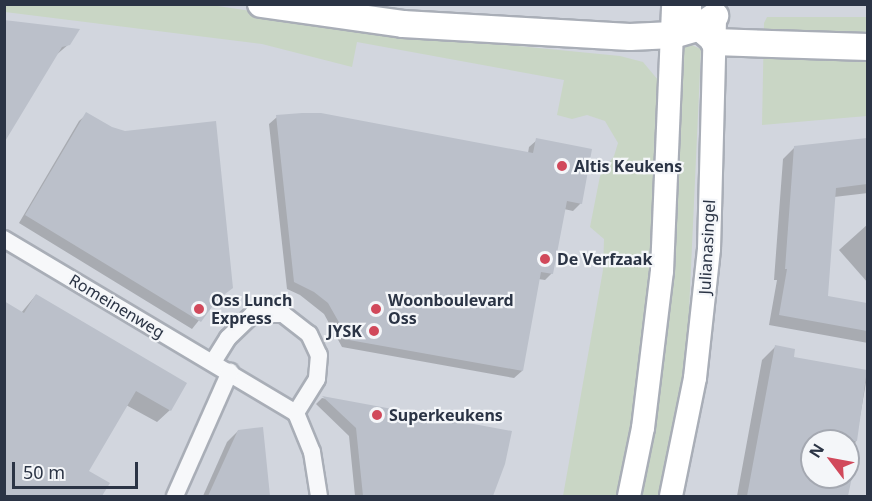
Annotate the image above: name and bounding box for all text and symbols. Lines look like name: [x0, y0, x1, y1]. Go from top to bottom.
place label: Altis Keukens: [574, 156, 682, 176]
marker: Altis Keukens: [555, 159, 569, 173]
street label: Julianasingel: [695, 199, 719, 295]
place label: De Verfzaak: [557, 249, 652, 269]
marker: De Verfzaak: [538, 252, 552, 266]
street label: Romeinenweg: [66, 270, 168, 342]
place label: Oss Lunch Express: [211, 290, 292, 328]
place label: Woonboulevard Oss: [388, 290, 514, 328]
marker: Oss Lunch Express: [192, 302, 206, 316]
marker: Woonboulevard Oss: [369, 302, 383, 316]
place label: JYSK: [327, 321, 362, 341]
marker: JYSK: [367, 324, 381, 338]
place label: Superkeukens: [389, 405, 503, 425]
marker: Superkeukens: [370, 408, 384, 422]
north arrow: [800, 429, 860, 489]
text: N: [804, 439, 829, 462]
scale bar: [15, 450, 141, 488]
text: 50 m: [23, 460, 65, 484]

